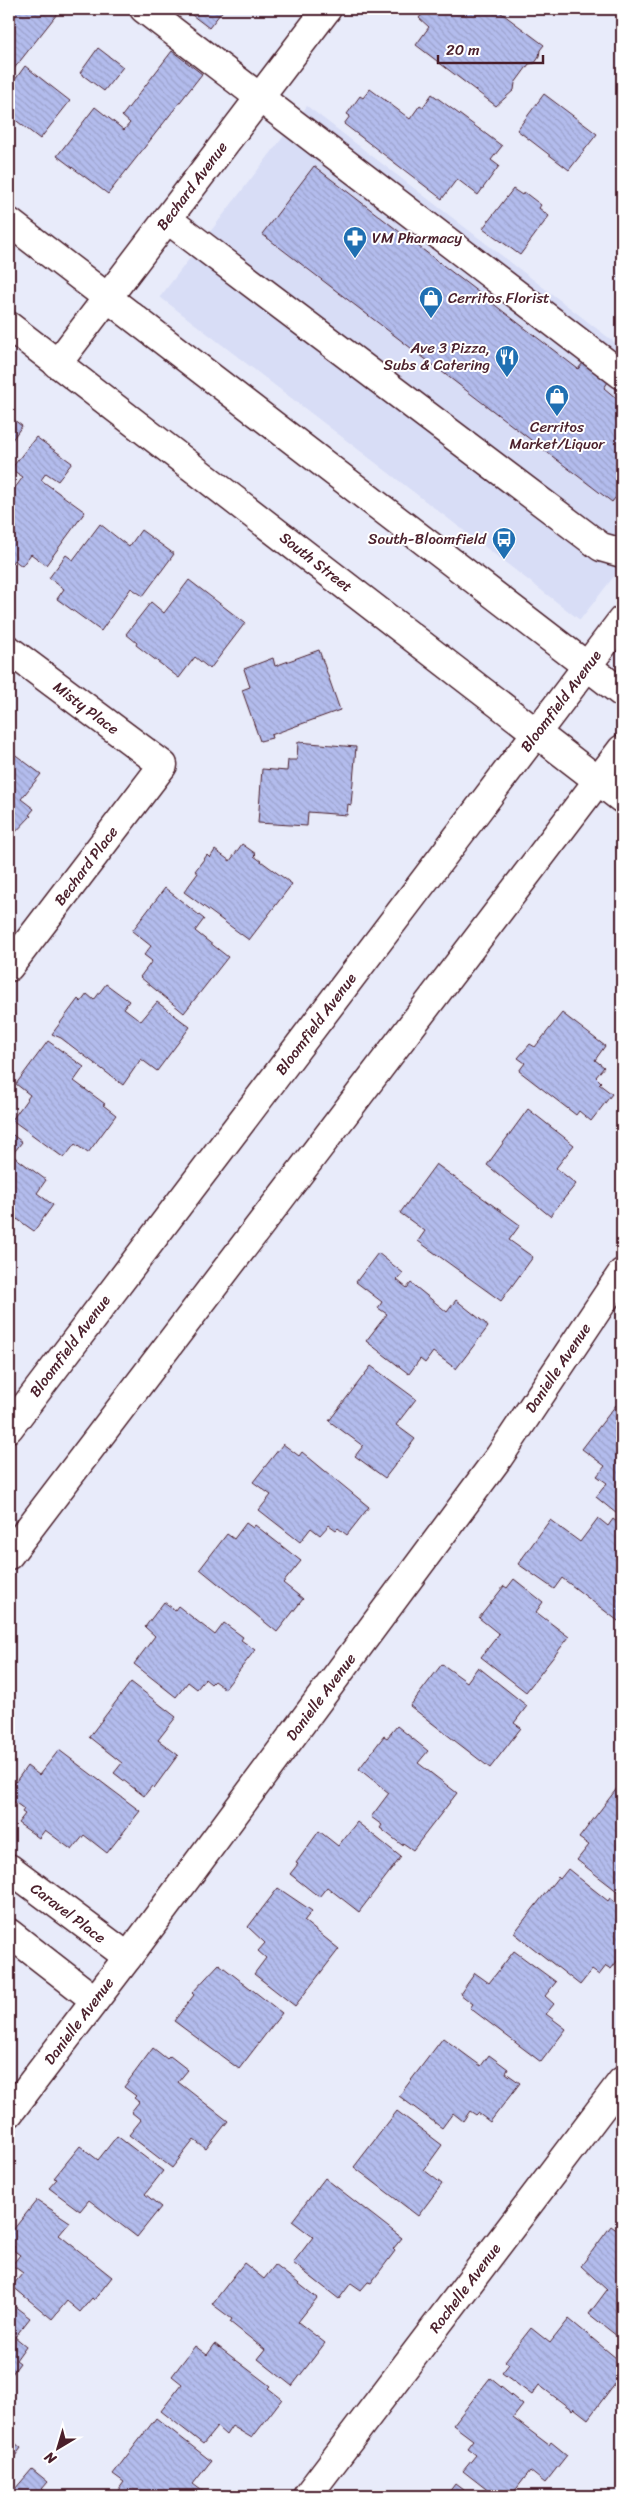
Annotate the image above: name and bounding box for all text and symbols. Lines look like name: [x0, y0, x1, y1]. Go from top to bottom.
scale bar: [438, 32, 544, 64]
text: 20 m: [446, 37, 480, 63]
street label: Bechard Avenue: [150, 136, 234, 236]
pharmacy icon: VM Pharmacy: [342, 225, 368, 259]
place label: VM Pharmacy: [372, 225, 462, 251]
shop icon: Cerritos Florist: [418, 285, 444, 319]
place label: Cerritos Florist: [448, 285, 550, 311]
place label: Ave 3 Pizza, Subs & Catering: [383, 335, 490, 378]
restaurant icon: Ave 3 Pizza, Subs & Catering: [494, 344, 520, 378]
shop icon: Cerritos Market/Liquor: [544, 383, 570, 417]
place label: Cerritos Market/Liquor: [509, 414, 605, 457]
street label: South Street: [274, 525, 359, 599]
place label: South-Bloomfield: [368, 526, 487, 552]
bus stop icon: South-Bloomfield: [491, 526, 517, 560]
street label: Bloomfield Avenue: [514, 644, 608, 758]
street label: Misty Place: [47, 674, 125, 742]
street label: Bechard Place: [47, 820, 125, 911]
street label: Bloomfield Avenue: [269, 967, 363, 1081]
street label: Bloomfield Avenue: [23, 1289, 117, 1403]
street label: Danielle Avenue: [518, 1317, 598, 1419]
street label: Danielle Avenue: [279, 1647, 363, 1747]
street label: Caravel Place: [25, 1876, 112, 1950]
street label: Danielle Avenue: [37, 1971, 121, 2071]
street label: Rochelle Avenue: [422, 2237, 508, 2339]
north arrow: [32, 2422, 82, 2472]
text: N: [39, 2445, 63, 2471]

